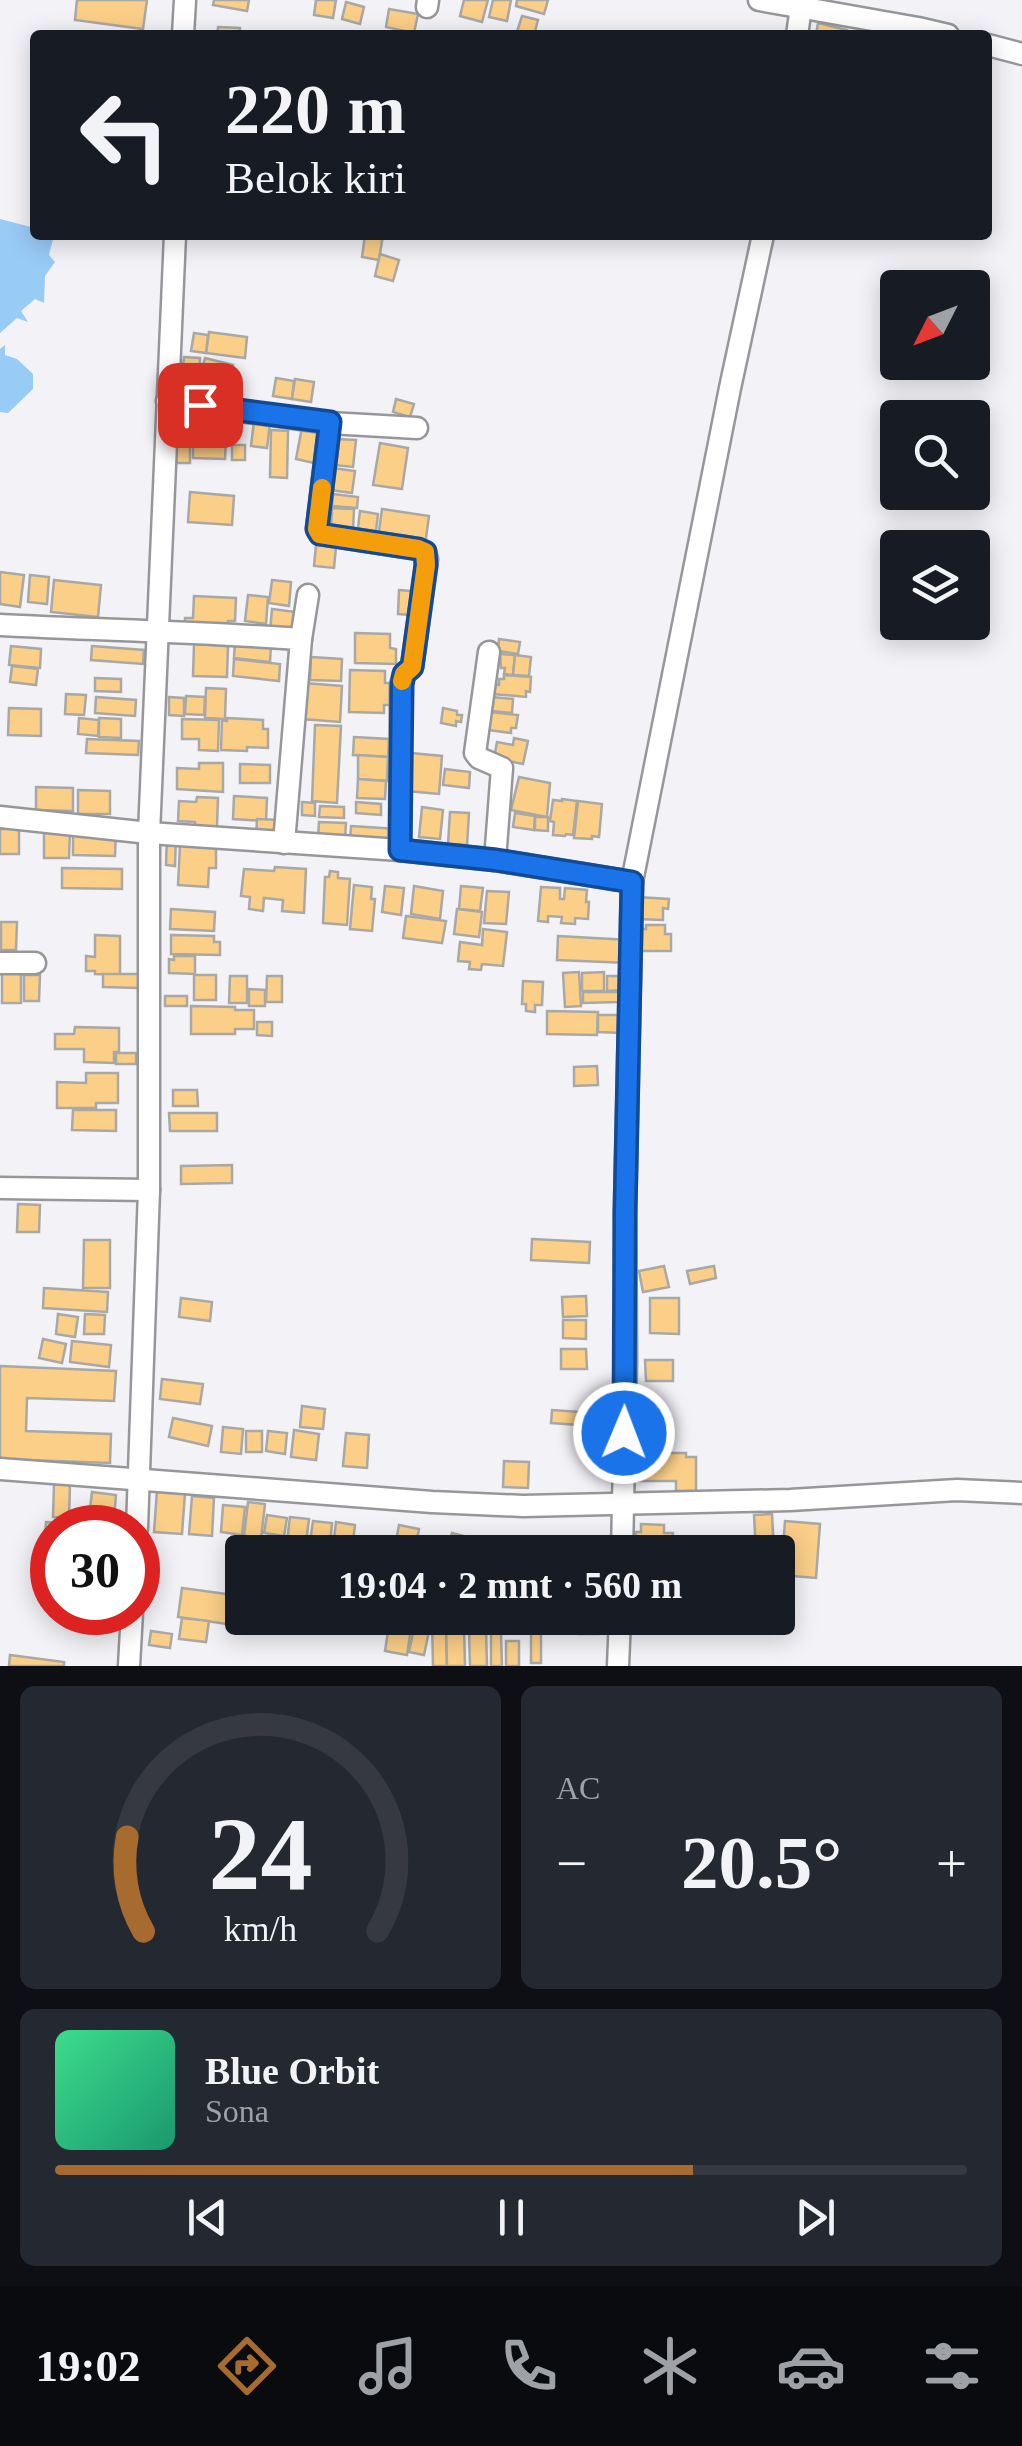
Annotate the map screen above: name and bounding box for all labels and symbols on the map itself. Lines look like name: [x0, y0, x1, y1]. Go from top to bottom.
north arrow: [880, 270, 990, 380]
pin: [158, 363, 243, 448]
position arrow: [572, 1381, 676, 1485]
speed limit sign: 30: [30, 1505, 160, 1635]

